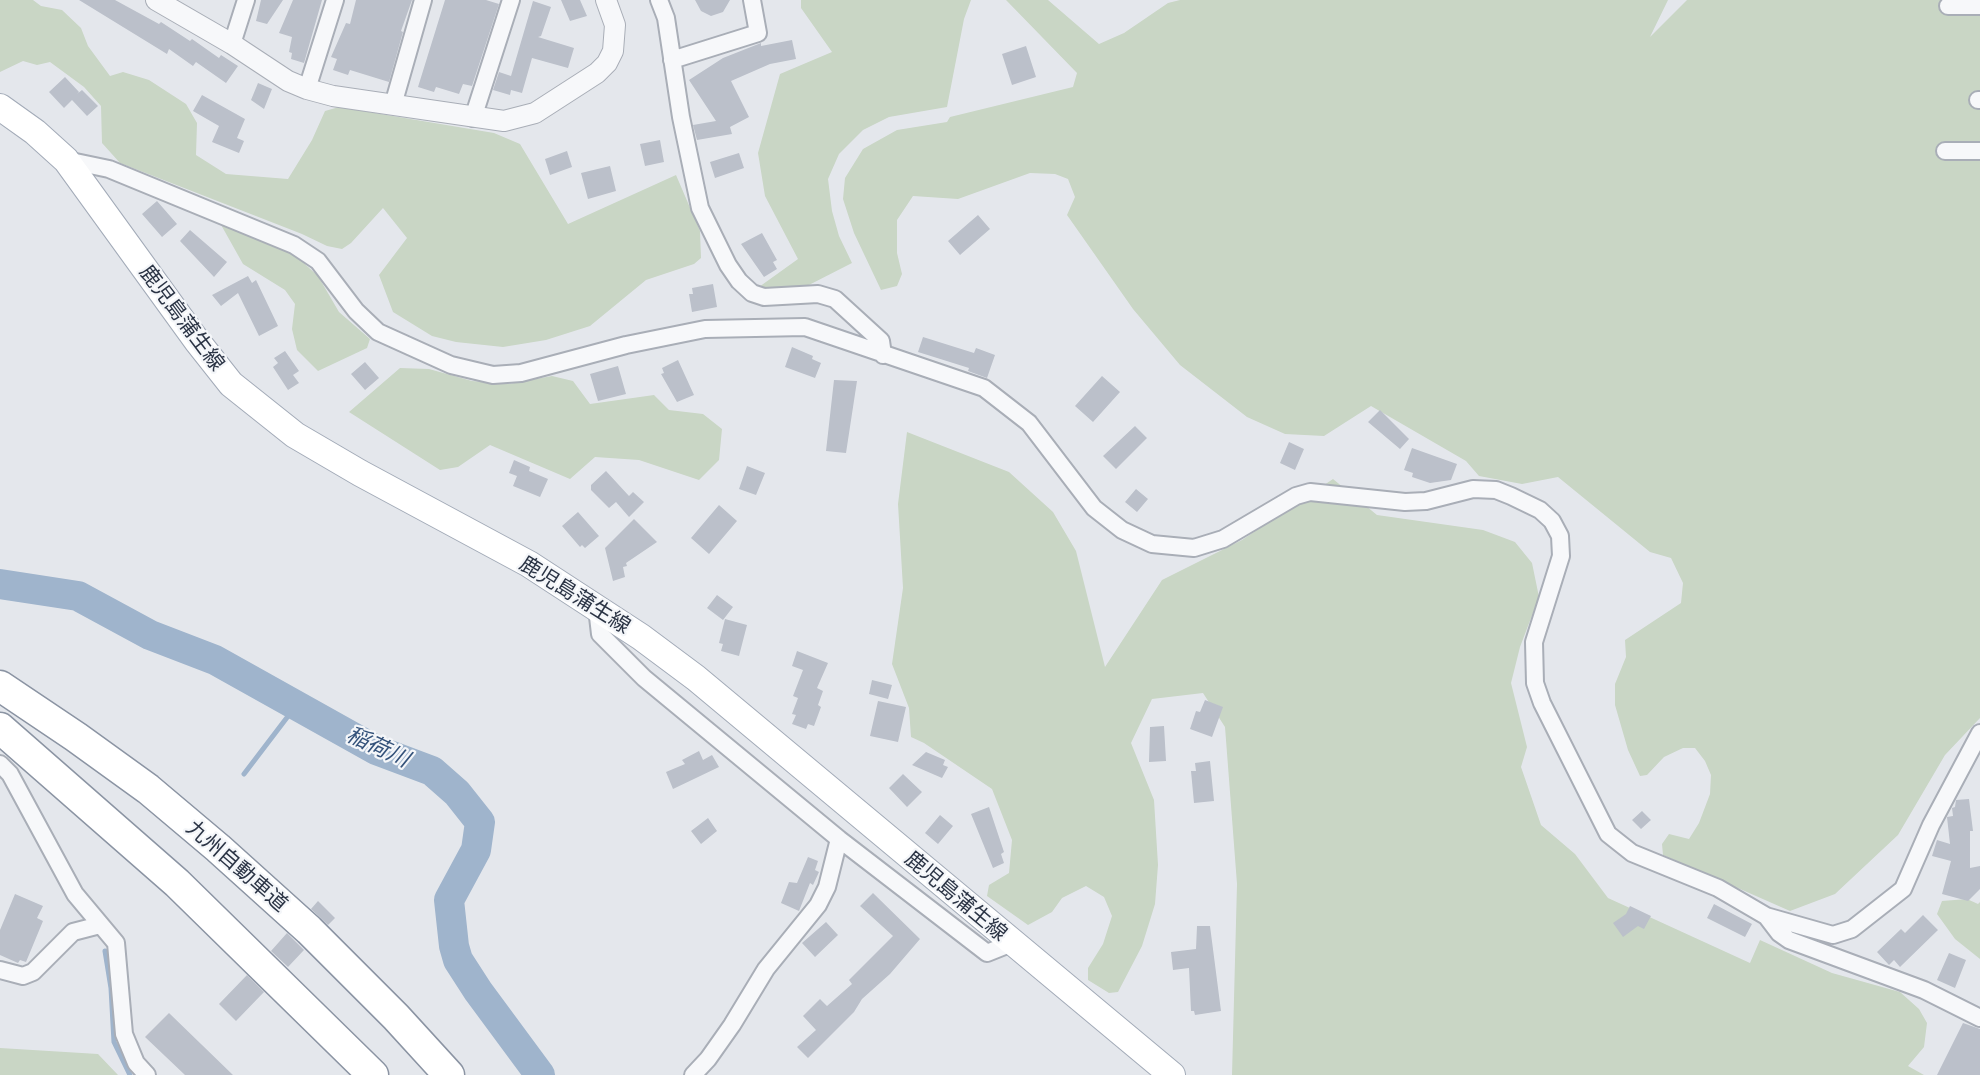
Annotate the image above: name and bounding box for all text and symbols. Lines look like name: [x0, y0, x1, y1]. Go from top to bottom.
street label: 鹿児島蒲生線: [134, 260, 230, 376]
street label: 鹿児島蒲生線: [515, 551, 635, 639]
water label: 稲荷川: [343, 721, 413, 773]
street label: 九州自動車道: [181, 815, 293, 917]
street label: 鹿児島蒲生線: [900, 846, 1012, 946]

